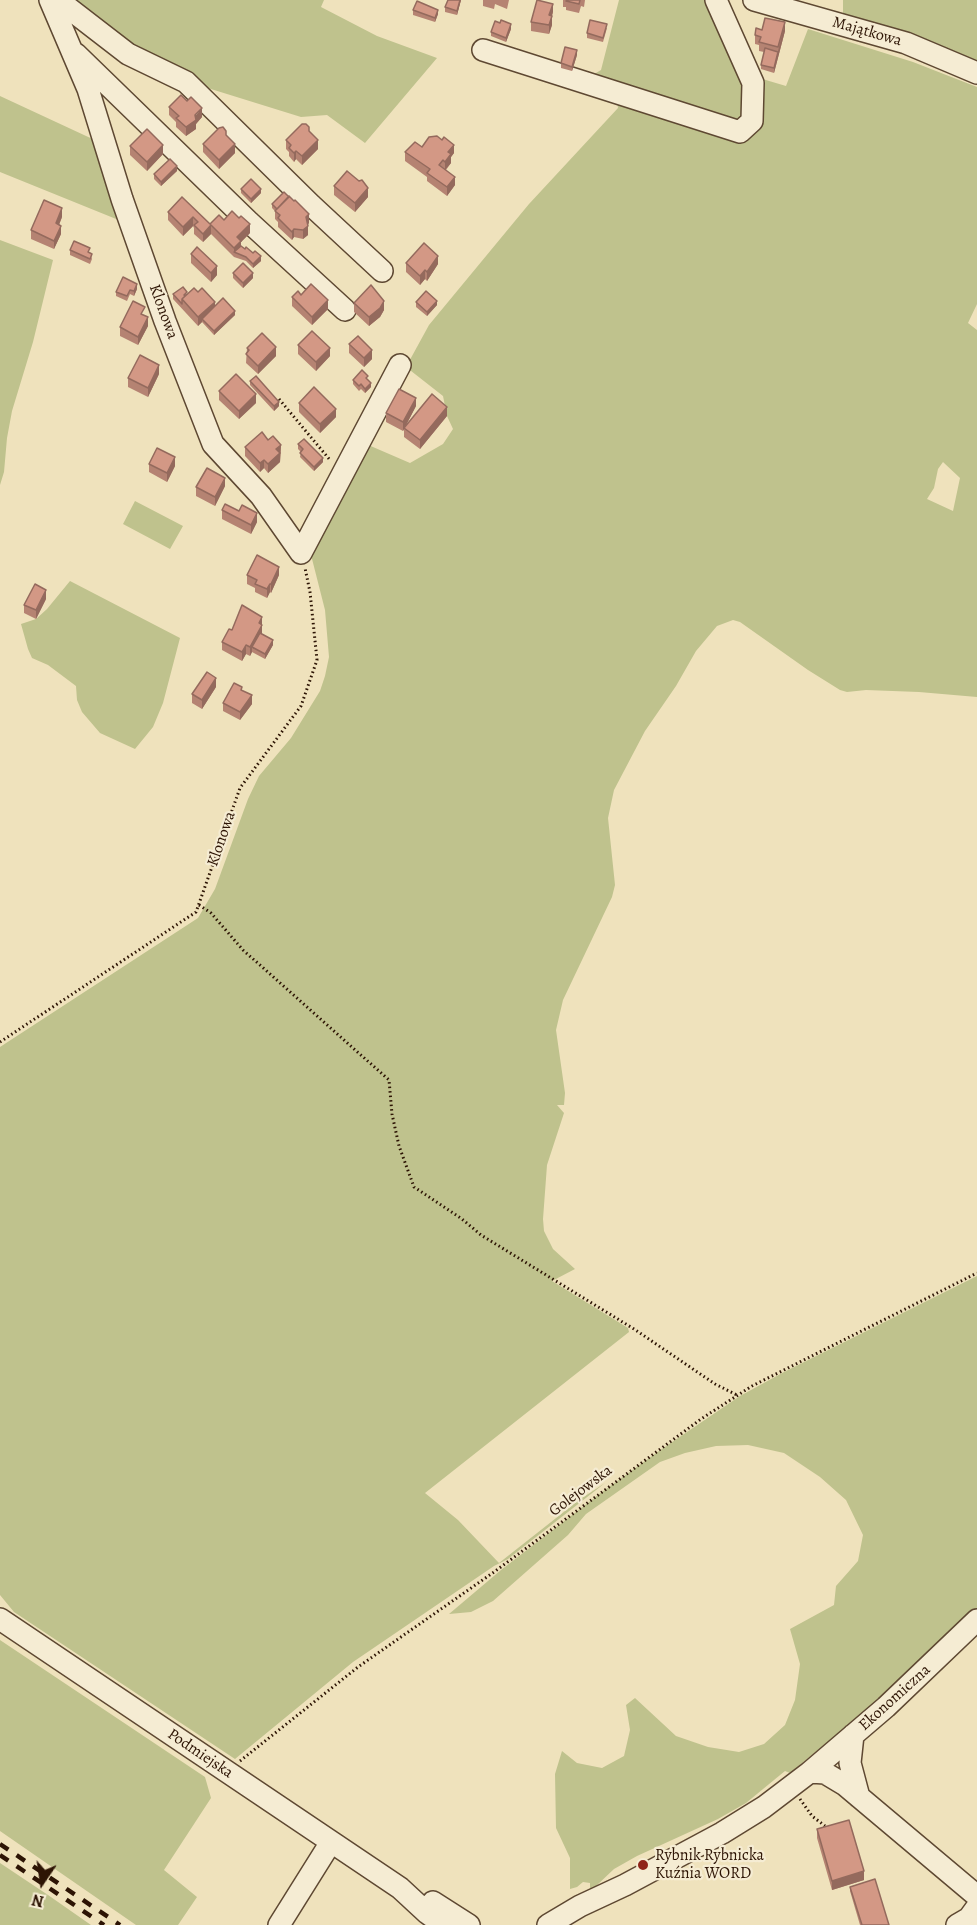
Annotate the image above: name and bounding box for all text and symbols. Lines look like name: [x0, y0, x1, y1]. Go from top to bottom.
street label: Majątkowa: [830, 13, 904, 51]
street label: Klonowa: [144, 282, 182, 342]
street label: Klonowa: [204, 809, 240, 869]
street label: Golejowska: [546, 1461, 616, 1521]
street label: Ekonomiczna: [855, 1661, 935, 1735]
street label: Podmiejska: [163, 1725, 237, 1783]
place label: Rybnik Rybnicka Kuźnia WORD: [655, 1846, 764, 1884]
north arrow: [12, 1853, 72, 1913]
marker: Rybnik Rybnicka Kuźnia WORD: [636, 1858, 650, 1872]
text: N: [30, 1889, 46, 1913]

